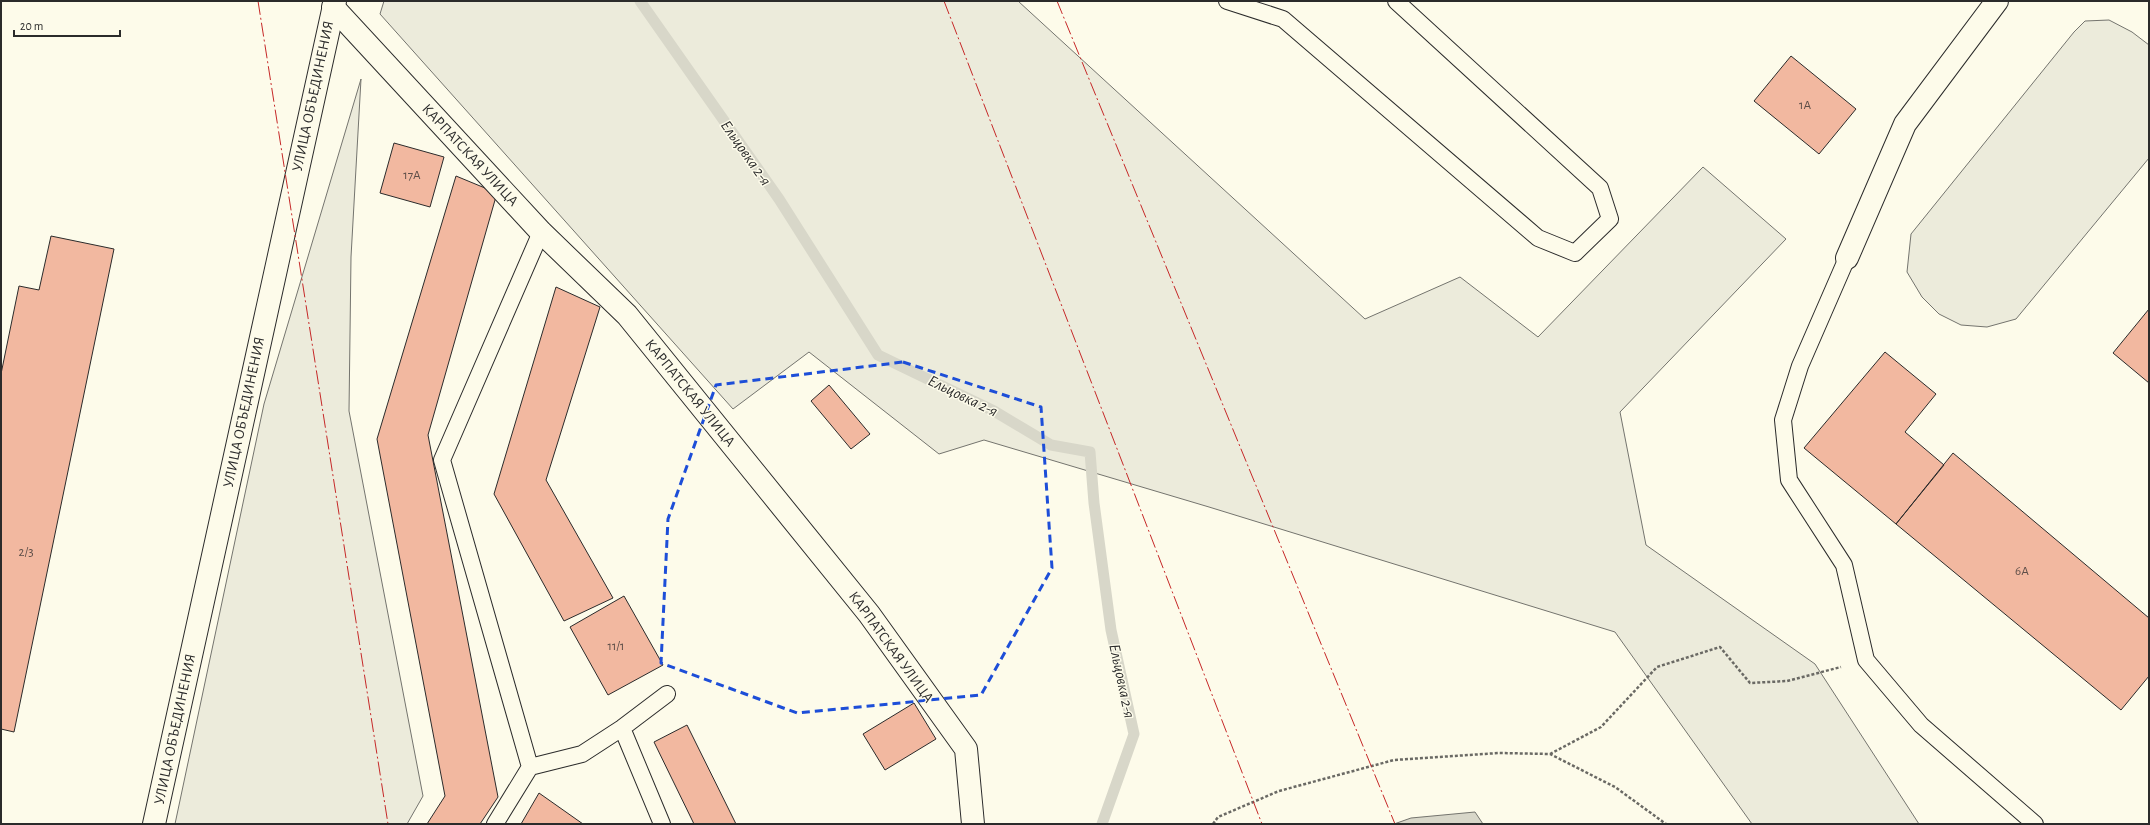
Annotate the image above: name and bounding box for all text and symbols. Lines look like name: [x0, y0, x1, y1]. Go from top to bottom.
scale bar: [14, 12, 120, 38]
street label: УЛИЦА ОБЪЕДИНЕНИЯ: [290, 19, 336, 173]
text: 20 m: [20, 20, 43, 32]
house number: 1А: [1799, 99, 1811, 112]
street label: КАРПАТСКАЯ УЛИЦА: [419, 101, 521, 209]
water label: Ельцовка 2-я: [718, 118, 774, 188]
house number: 17А: [403, 169, 421, 182]
street label: УЛИЦА ОБЪЕДИНЕНИЯ: [221, 335, 267, 489]
street label: КАРПАТСКАЯ УЛИЦА: [642, 336, 738, 450]
water label: Ельцовка 2-я: [926, 372, 1000, 420]
house number: 2/3: [18, 546, 34, 559]
house number: 6А: [2015, 565, 2029, 578]
street label: КАРПАТСКАЯ УЛИЦА: [846, 589, 936, 706]
house number: 11/1: [607, 640, 625, 653]
water label: Ельцовка 2-я: [1106, 643, 1138, 719]
street label: УЛИЦА ОБЪЕДИНЕНИЯ: [152, 652, 198, 806]

